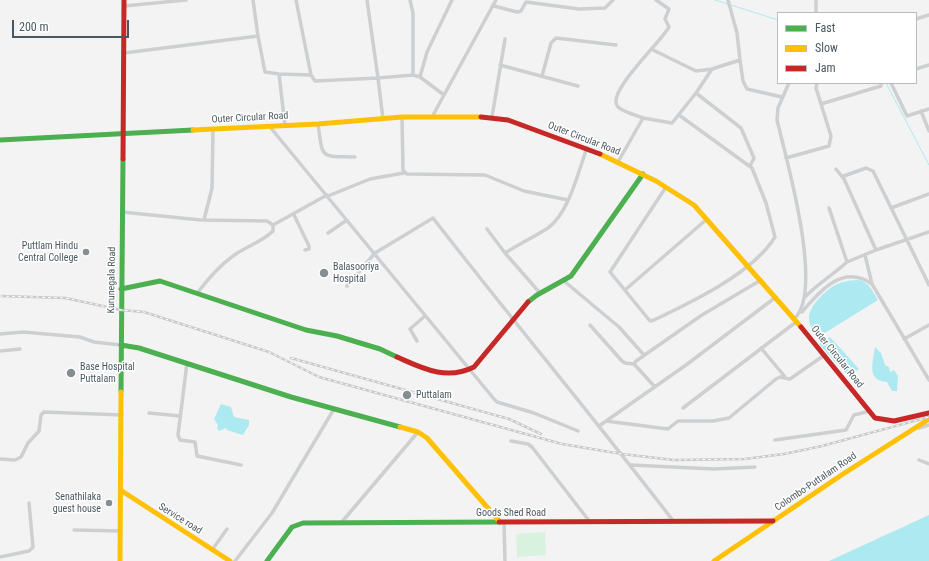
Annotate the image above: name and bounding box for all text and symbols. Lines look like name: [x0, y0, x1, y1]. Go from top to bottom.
scale bar: [14, 12, 131, 38]
legend: [777, 12, 917, 84]
text: 200 m: [19, 20, 49, 34]
text: Fast: [815, 21, 835, 35]
text: Slow: [815, 41, 838, 55]
text: Jam: [815, 61, 836, 75]
street label: Outer Circular Road: [211, 110, 289, 126]
street label: Outer Circular Road: [546, 120, 622, 158]
place label: Puttlam Hindu Central College: [18, 240, 78, 264]
marker: Puttlam Hindu Central College: [81, 247, 91, 257]
street label: Kurunegala Road: [105, 247, 119, 313]
place label: Balasooriya Hospital: [333, 261, 379, 284]
marker: Balasooriya Hospital: [318, 267, 330, 279]
street label: Outer Circular Road: [808, 323, 866, 391]
place label: Base Hospital Puttalam: [80, 361, 135, 384]
marker: Base Hospital Puttalam: [65, 367, 77, 379]
marker: Puttalam: [401, 389, 413, 401]
place label: Puttalam: [416, 389, 452, 401]
street label: Colombo-Puttalam Road: [773, 450, 859, 514]
place label: Senathilaka guest house: [53, 491, 101, 514]
marker: Senathilaka guest house: [104, 498, 114, 508]
street label: Service road: [156, 501, 204, 537]
street label: Goods Shed Road: [476, 507, 546, 519]

